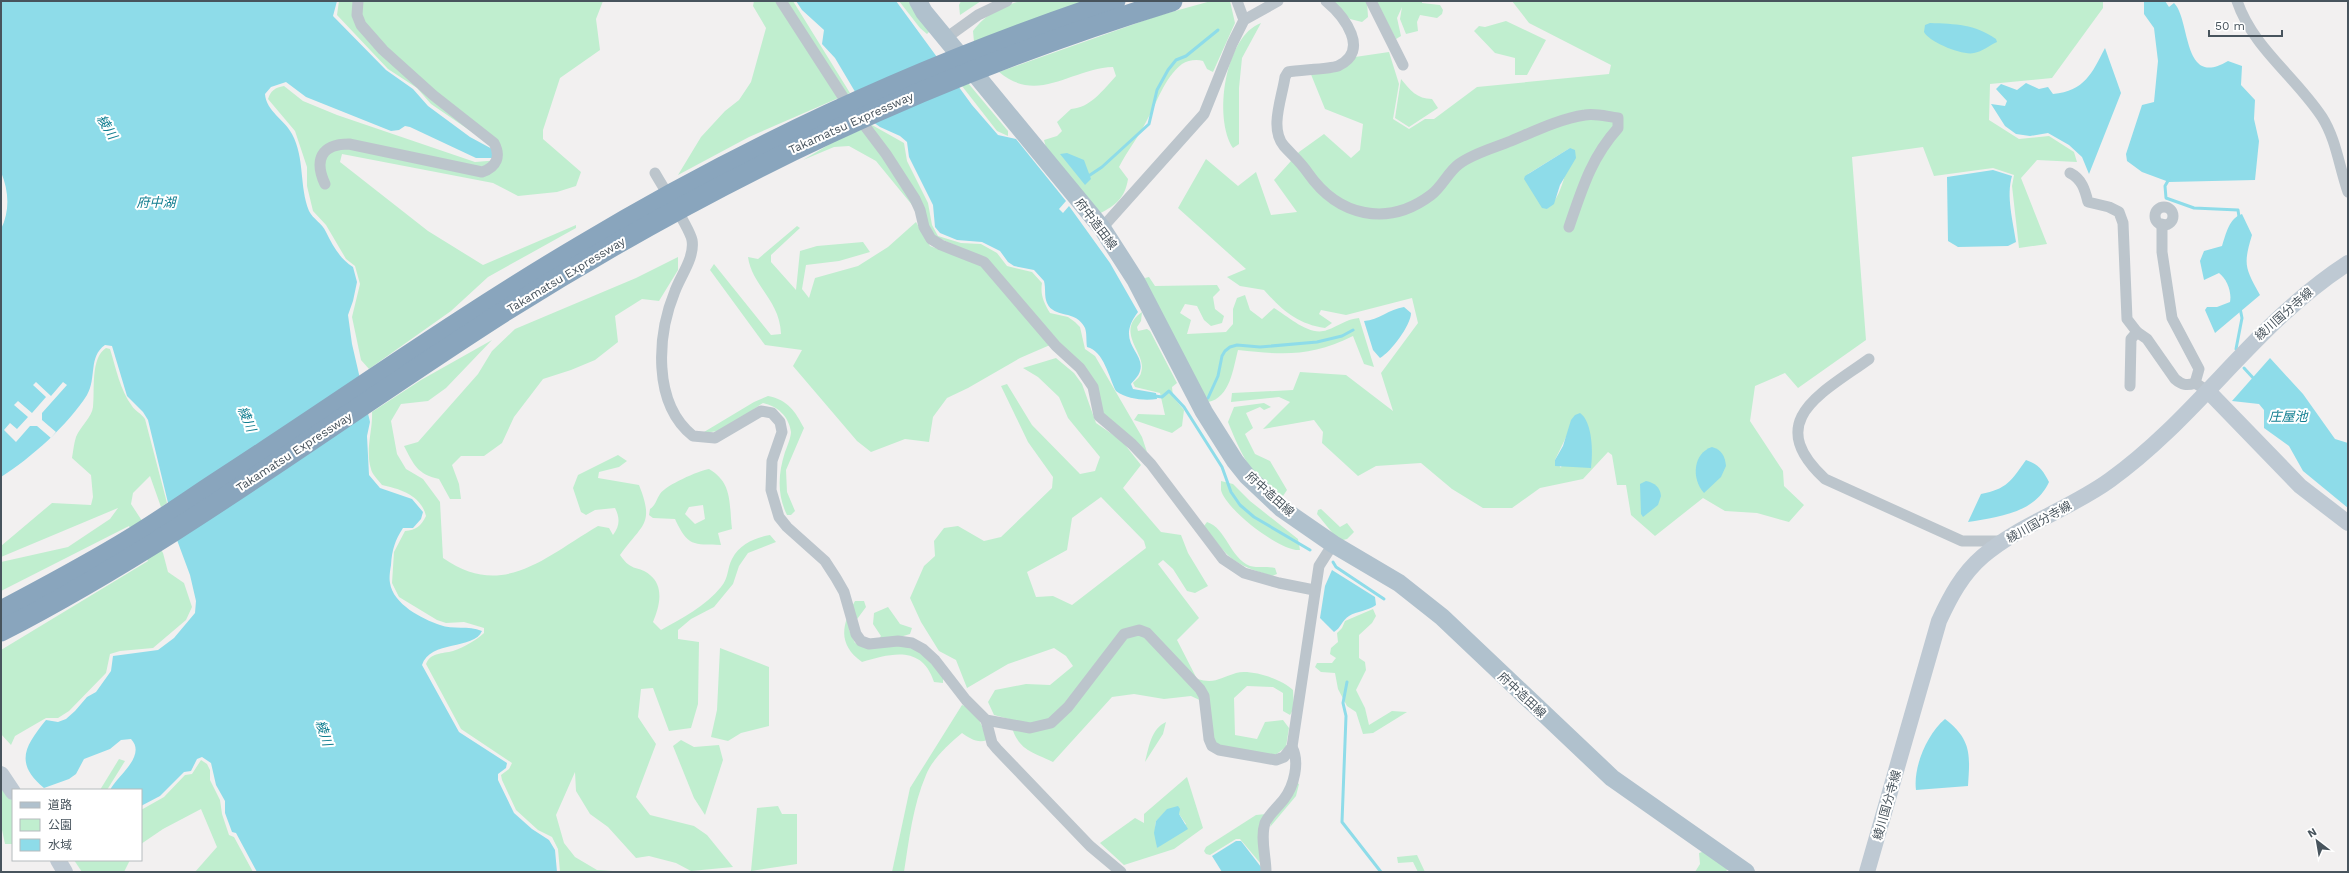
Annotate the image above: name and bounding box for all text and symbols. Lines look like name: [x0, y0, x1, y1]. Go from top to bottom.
scale bar: [2209, 12, 2282, 38]
text: 50 m: [2215, 19, 2245, 33]
street label: Takamatsu Expressway: [786, 89, 916, 157]
water label: 綾川: [94, 112, 121, 144]
water label: 府中湖: [136, 195, 177, 210]
street label: 府中造田線: [1072, 196, 1120, 252]
street label: Takamatsu Expressway: [504, 234, 628, 316]
street label: 綾川国分寺線: [2252, 285, 2316, 343]
water label: 綾川: [235, 404, 260, 436]
street label: Takamatsu Expressway: [234, 409, 355, 495]
water label: 庄屋池: [2268, 409, 2309, 424]
street label: 府中造田線: [1243, 469, 1297, 519]
street label: 綾川国分寺線: [2004, 498, 2074, 546]
street label: 府中造田線: [1495, 669, 1549, 721]
water label: 綾川: [313, 718, 336, 750]
street label: 綾川国分寺線: [1870, 768, 1904, 842]
legend: [12, 789, 142, 861]
text: 道路: [48, 798, 72, 812]
text: 公園: [48, 818, 72, 832]
north arrow: [2297, 821, 2337, 861]
text: N: [2305, 825, 2319, 841]
text: 水域: [48, 838, 72, 852]

